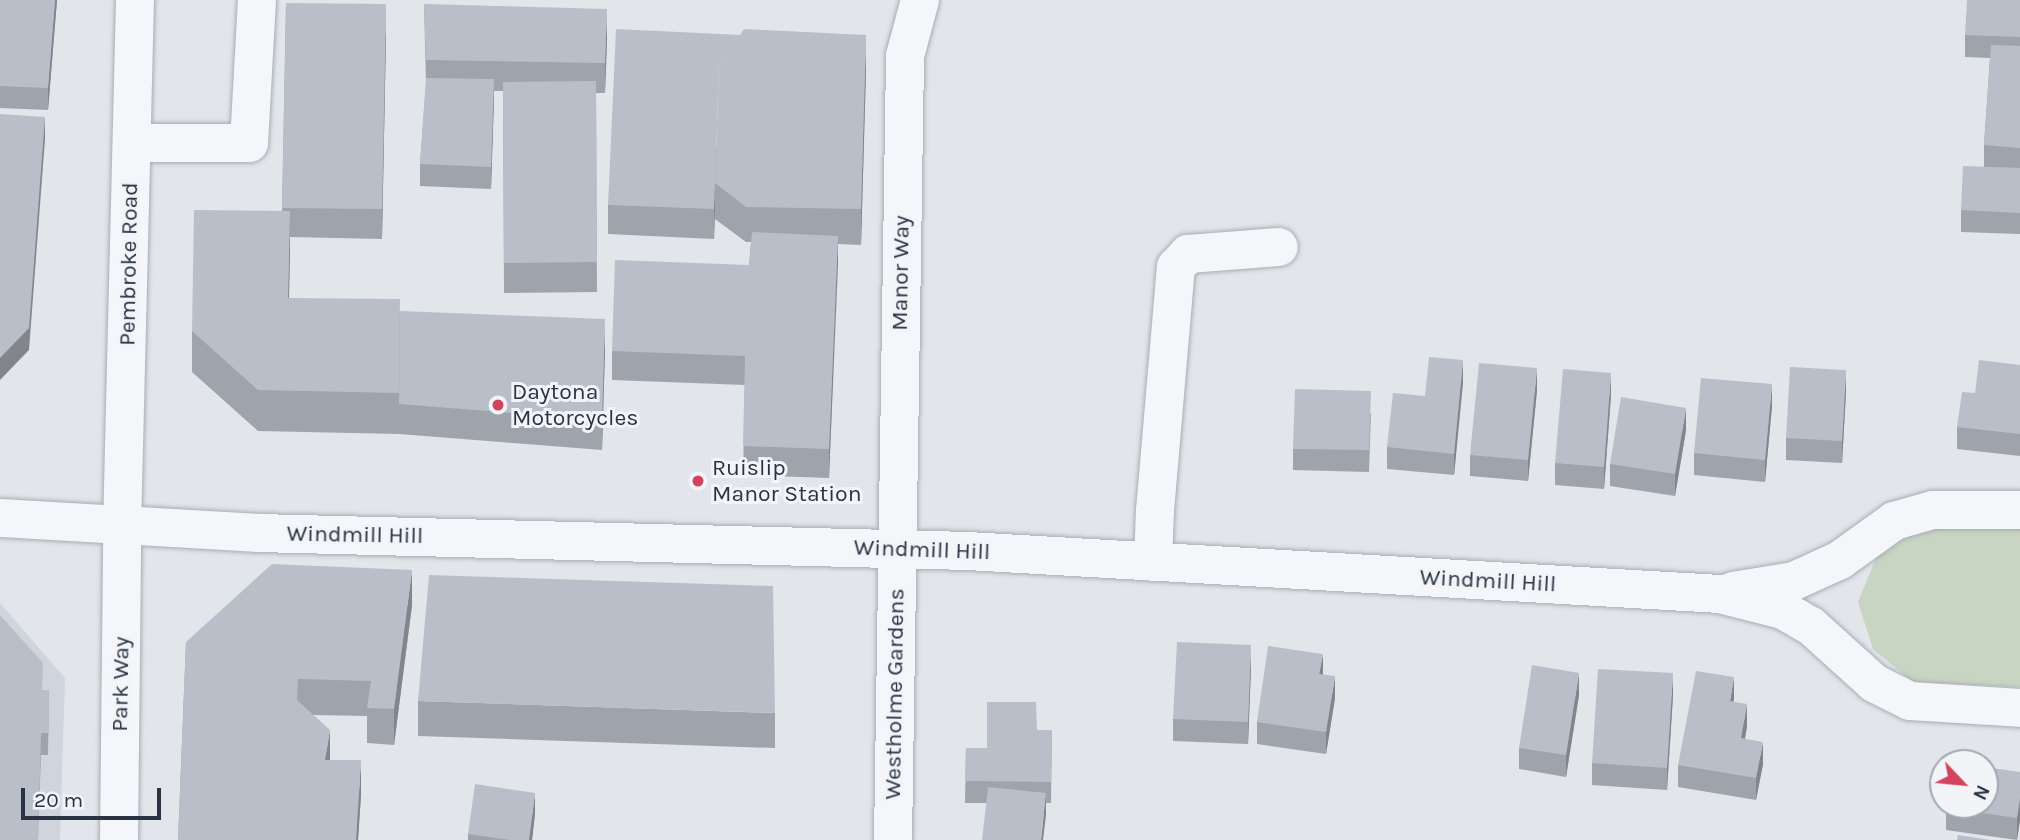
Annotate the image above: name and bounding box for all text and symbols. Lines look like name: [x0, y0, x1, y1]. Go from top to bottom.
street label: Pembroke Road: [114, 182, 144, 346]
street label: Manor Way: [886, 215, 916, 331]
place label: Daytona Motorcycles: [512, 378, 638, 432]
marker: Daytona Motorcycles: [490, 397, 506, 413]
place label: Ruislip Manor Station: [712, 454, 862, 508]
marker: Ruislip Manor Station: [690, 473, 706, 489]
street label: Windmill Hill: [286, 520, 424, 550]
street label: Windmill Hill: [853, 534, 991, 566]
street label: Windmill Hill: [1419, 564, 1557, 598]
street label: Westholme Gardens: [879, 588, 911, 800]
street label: Park Way: [106, 636, 136, 732]
north arrow: [1929, 749, 1999, 819]
scale bar: [24, 774, 164, 818]
text: N: [1968, 781, 1994, 803]
text: 20 m: [34, 788, 83, 812]

